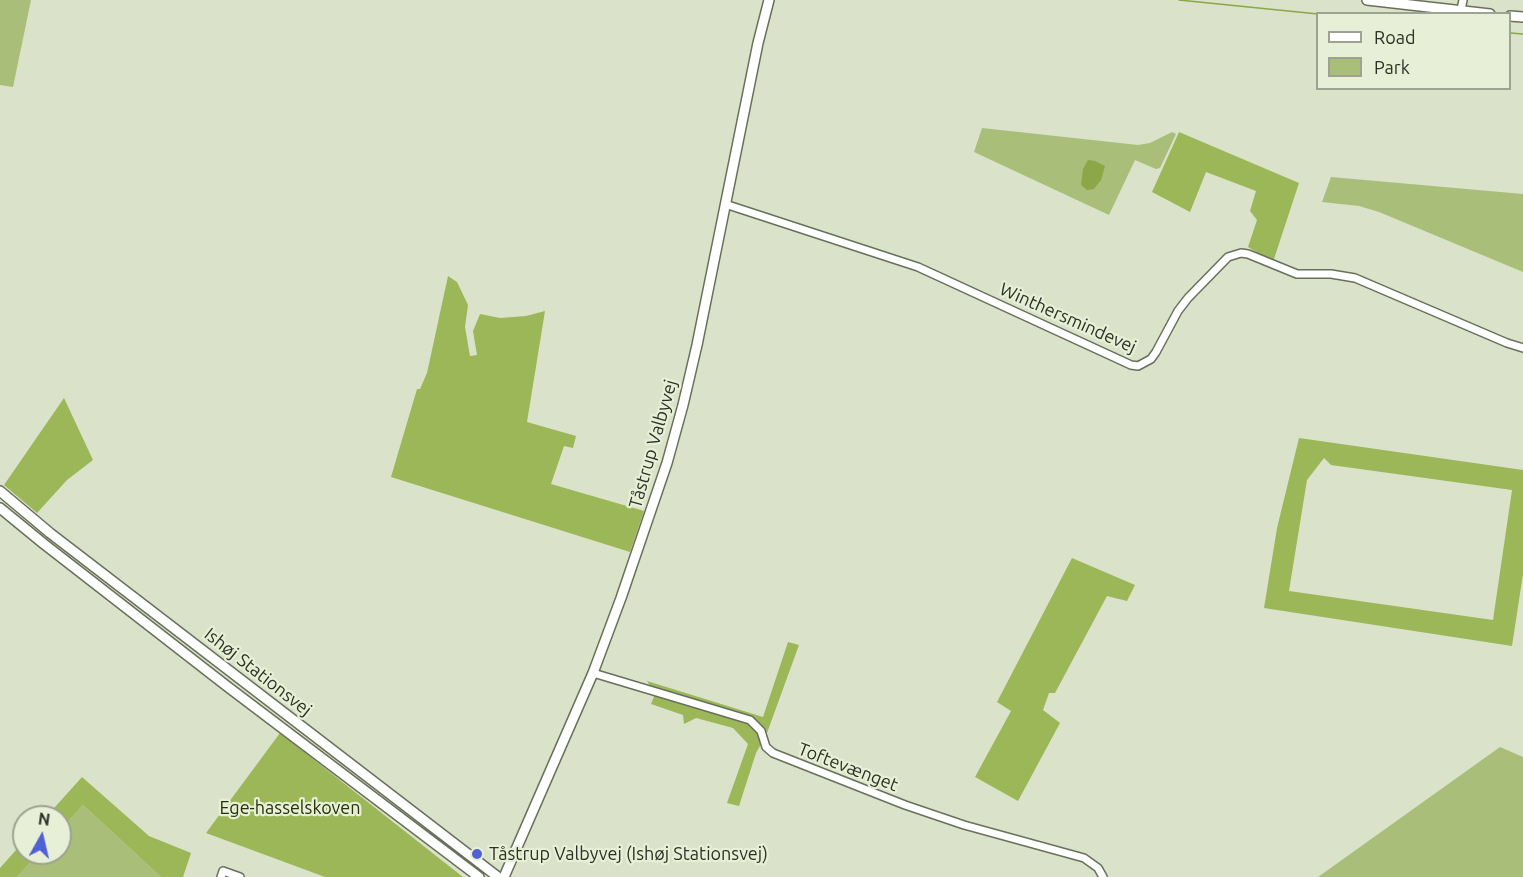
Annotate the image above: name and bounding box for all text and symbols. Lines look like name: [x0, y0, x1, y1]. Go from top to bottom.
legend: [1316, 12, 1511, 90]
text: Road: [1374, 27, 1416, 47]
text: Park: [1374, 57, 1410, 77]
street label: Winthersmindevej: [996, 278, 1140, 358]
street label: Tåstrup Valbyvej: [624, 377, 682, 511]
street label: Ishøj Stationsvej: [200, 623, 316, 721]
street label: Toftevænget: [795, 738, 901, 796]
park label: Ege-hasselskoven: [219, 797, 361, 819]
north arrow: [12, 805, 72, 865]
text: N: [37, 809, 51, 829]
place label: Tåstrup Valbyvej (Ishøj Stationsvej): [489, 843, 768, 865]
marker: Tåstrup Valbyvej (Ishøj Stationsvej): [470, 847, 484, 861]

